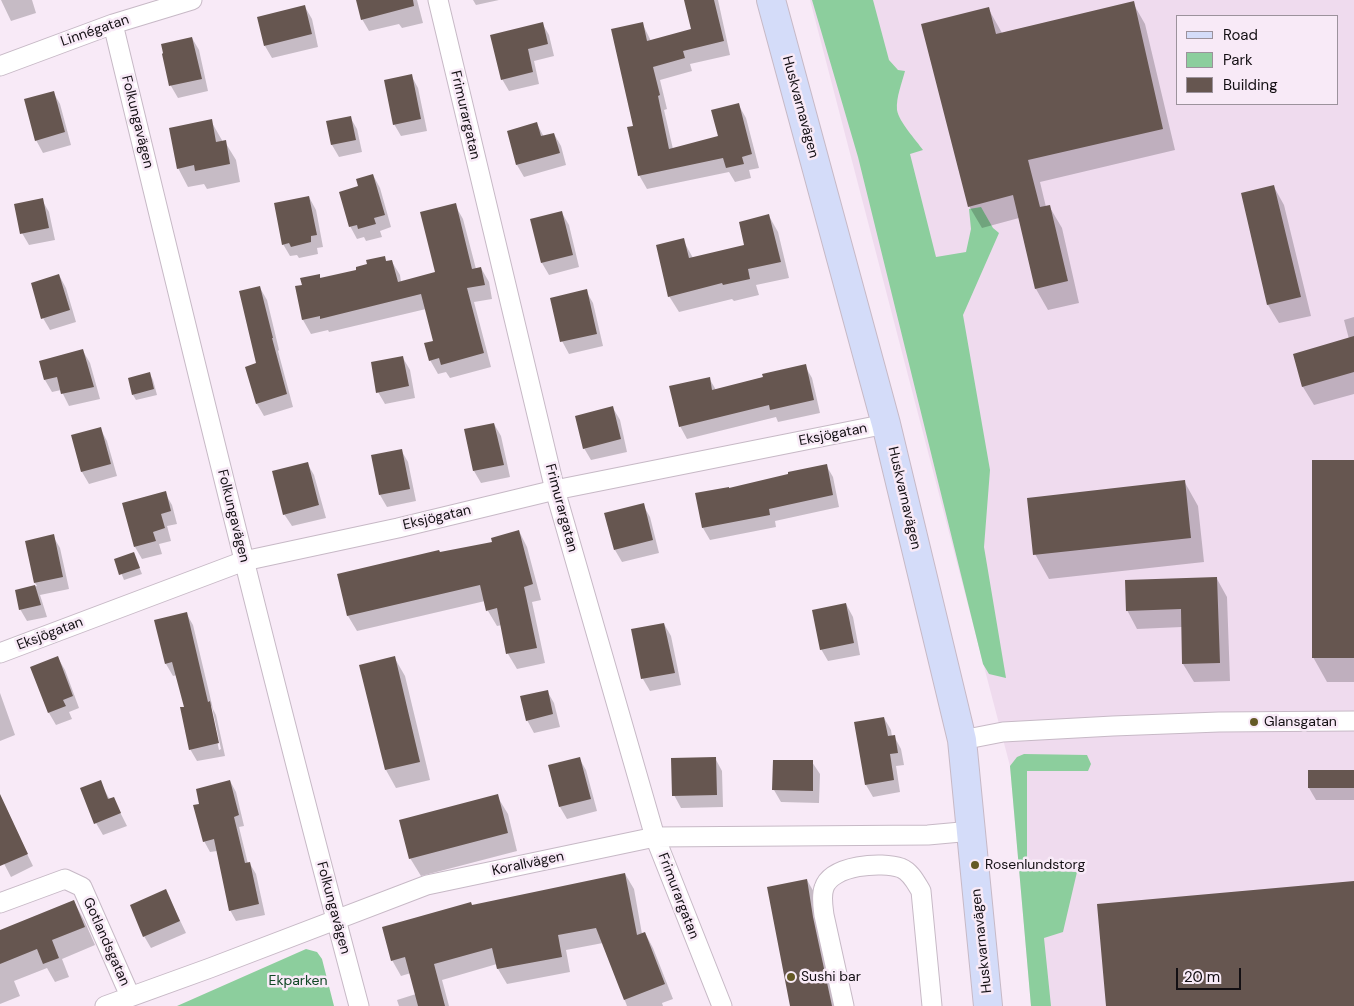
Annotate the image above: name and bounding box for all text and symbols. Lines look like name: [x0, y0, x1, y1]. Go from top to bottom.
street label: Linnégatan: [59, 11, 131, 51]
legend: [1176, 15, 1339, 105]
text: Road: [1223, 25, 1258, 45]
text: Park: [1223, 50, 1253, 70]
street label: Huskvarnavägen: [778, 54, 822, 160]
street label: Frimurargatan: [447, 69, 483, 161]
street label: Folkungavägen: [117, 74, 157, 170]
text: Building: [1223, 75, 1278, 95]
street label: Eksjögatan: [797, 420, 869, 450]
street label: Huskvarnavägen: [884, 445, 924, 551]
street label: Frimurargatan: [541, 462, 581, 554]
street label: Folkungavägen: [213, 468, 253, 564]
street label: Eksjögatan: [401, 502, 473, 534]
street label: Eksjögatan: [15, 614, 85, 654]
place label: Glansgatan: [1264, 714, 1337, 730]
marker: Glansgatan: [1248, 716, 1260, 728]
street label: Korallvägen: [490, 848, 566, 880]
street label: Frimurargatan: [654, 851, 702, 941]
place label: Rosenlundstorg: [985, 857, 1085, 873]
marker: Rosenlundstorg: [969, 859, 981, 871]
street label: Folkungavägen: [313, 860, 353, 956]
street label: Huskvarnavägen: [968, 888, 996, 994]
street label: Gotlandsgatan: [79, 895, 133, 989]
scale bar: [1179, 958, 1244, 990]
text: 20 m: [1184, 967, 1220, 987]
place label: Sushi bar: [801, 969, 861, 985]
marker: Sushi bar: [785, 971, 797, 983]
park label: Ekparken: [268, 973, 328, 989]

